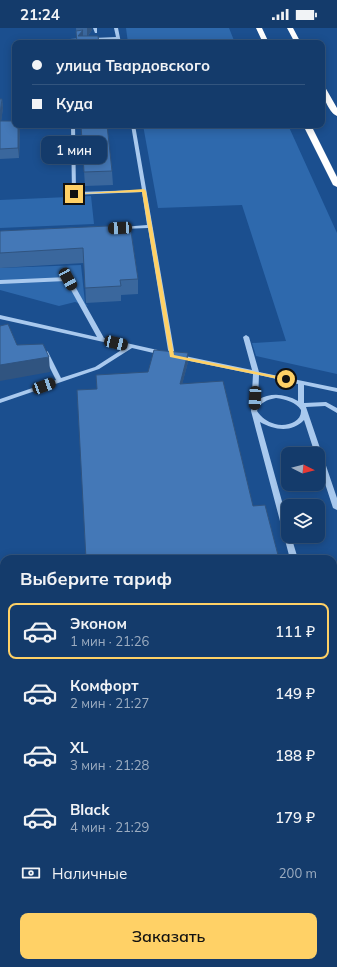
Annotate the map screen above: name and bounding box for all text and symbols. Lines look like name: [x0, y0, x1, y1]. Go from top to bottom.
text: 21:24: [20, 5, 60, 24]
text: улица Твардовского: [56, 56, 210, 75]
text: Куда: [56, 94, 93, 113]
callout: 1 мин: [41, 136, 107, 164]
text: 1 мин: [56, 142, 92, 158]
route end: [65, 185, 83, 203]
car: [108, 221, 132, 235]
car: [57, 266, 79, 292]
car: [103, 334, 129, 352]
route start: [277, 370, 295, 388]
car: [31, 376, 57, 396]
car: [248, 386, 262, 410]
north arrow: [281, 447, 325, 491]
map controls: [281, 447, 325, 543]
button: layers: [281, 499, 325, 543]
text: Выберите тариф: [20, 567, 172, 590]
icon: car: [22, 613, 58, 649]
text: Эконом: [70, 614, 127, 633]
text: 111 ₽: [275, 622, 315, 641]
text: 1 мин · 21:26: [70, 633, 149, 649]
icon: car: [22, 675, 58, 711]
text: Комфорт: [70, 676, 139, 695]
text: 149 ₽: [275, 684, 315, 703]
text: 2 мин · 21:27: [70, 695, 149, 711]
icon: car: [22, 737, 58, 773]
text: XL: [70, 738, 88, 757]
text: 188 ₽: [275, 746, 315, 765]
text: 3 мин · 21:28: [70, 757, 149, 773]
icon: car: [22, 799, 58, 835]
text: Black: [70, 800, 109, 819]
text: 179 ₽: [275, 808, 315, 827]
text: 4 мин · 21:29: [70, 819, 149, 835]
icon: cash: [20, 862, 42, 884]
text: Наличные: [52, 864, 127, 883]
text: 200 m: [279, 865, 317, 881]
button: Заказать: [20, 913, 317, 959]

